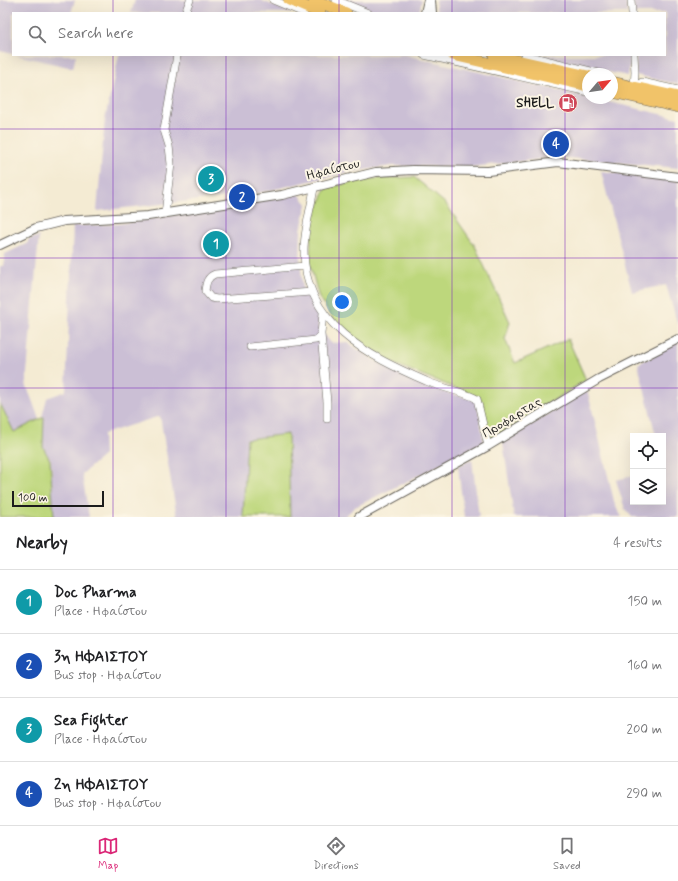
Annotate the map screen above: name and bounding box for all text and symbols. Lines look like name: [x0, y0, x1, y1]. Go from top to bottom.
search box: [12, 12, 666, 56]
icon: search: [26, 23, 48, 45]
text: Search here: [58, 24, 134, 44]
north arrow: [582, 68, 618, 104]
fuel station icon: SHELL: [557, 92, 579, 114]
place label: SHELL: [516, 95, 555, 112]
pin: 4: [543, 129, 569, 159]
street label: Ηφαίστου: [305, 155, 361, 185]
pin: 3: [198, 164, 224, 194]
pin: 2: [229, 182, 255, 212]
pin: 1: [203, 229, 229, 259]
your location: [332, 292, 352, 312]
street label: Προφαρτας: [479, 394, 545, 442]
map controls: [630, 433, 666, 505]
button: locate: [630, 433, 666, 469]
button: layers: [630, 469, 666, 505]
scale bar: [12, 489, 104, 508]
text: 100 m: [18, 491, 48, 505]
text: Nearby: [16, 532, 68, 554]
text: 4 results: [613, 535, 662, 552]
text: Doc Pharma: [54, 583, 136, 603]
text: 1: [26, 593, 32, 610]
text: 150 m: [628, 593, 662, 610]
text: Place · Ηφαίστου: [54, 603, 147, 620]
text: 3η ΗΦΑΙΣΤΟΥ: [54, 647, 148, 667]
text: 2: [26, 657, 32, 674]
text: 160 m: [627, 657, 662, 674]
text: Bus stop · Ηφαίστου: [54, 667, 161, 684]
text: Sea Fighter: [54, 711, 128, 731]
text: 3: [26, 721, 32, 738]
text: 200 m: [627, 721, 662, 738]
text: Place · Ηφαίστου: [54, 731, 147, 748]
text: 2η ΗΦΑΙΣΤΟΥ: [54, 775, 148, 795]
text: 4: [25, 785, 33, 802]
text: 290 m: [626, 785, 662, 802]
text: Bus stop · Ηφαίστου: [54, 795, 161, 812]
tab: Map: [97, 835, 119, 873]
tab: Directions: [313, 835, 359, 873]
tab: Saved: [553, 835, 581, 873]

